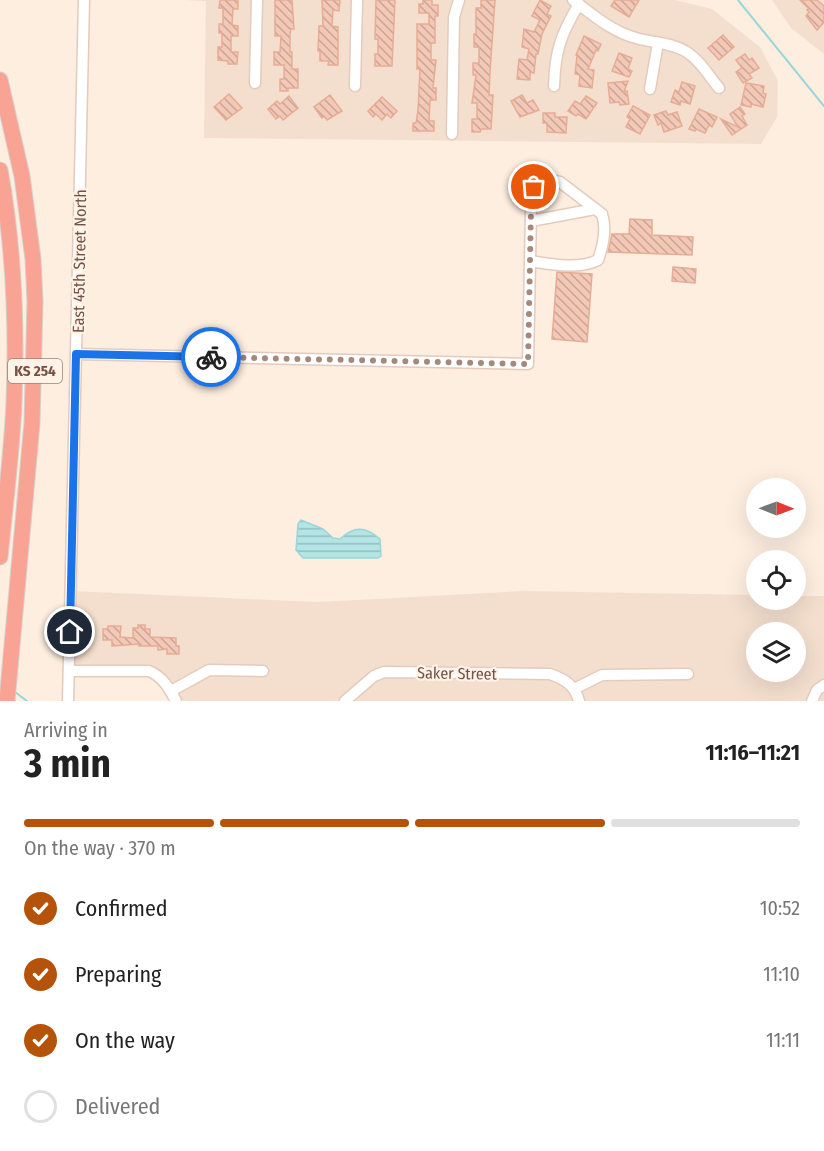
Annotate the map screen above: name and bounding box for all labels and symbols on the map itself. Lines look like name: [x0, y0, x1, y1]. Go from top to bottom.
pin: [508, 161, 559, 212]
street label: East 45th Street North: [69, 189, 90, 333]
courier: [181, 327, 241, 387]
road number: KS 254: [8, 359, 62, 383]
north arrow: [746, 478, 806, 538]
pin: [44, 606, 95, 657]
street label: Saker Street: [417, 663, 498, 684]

